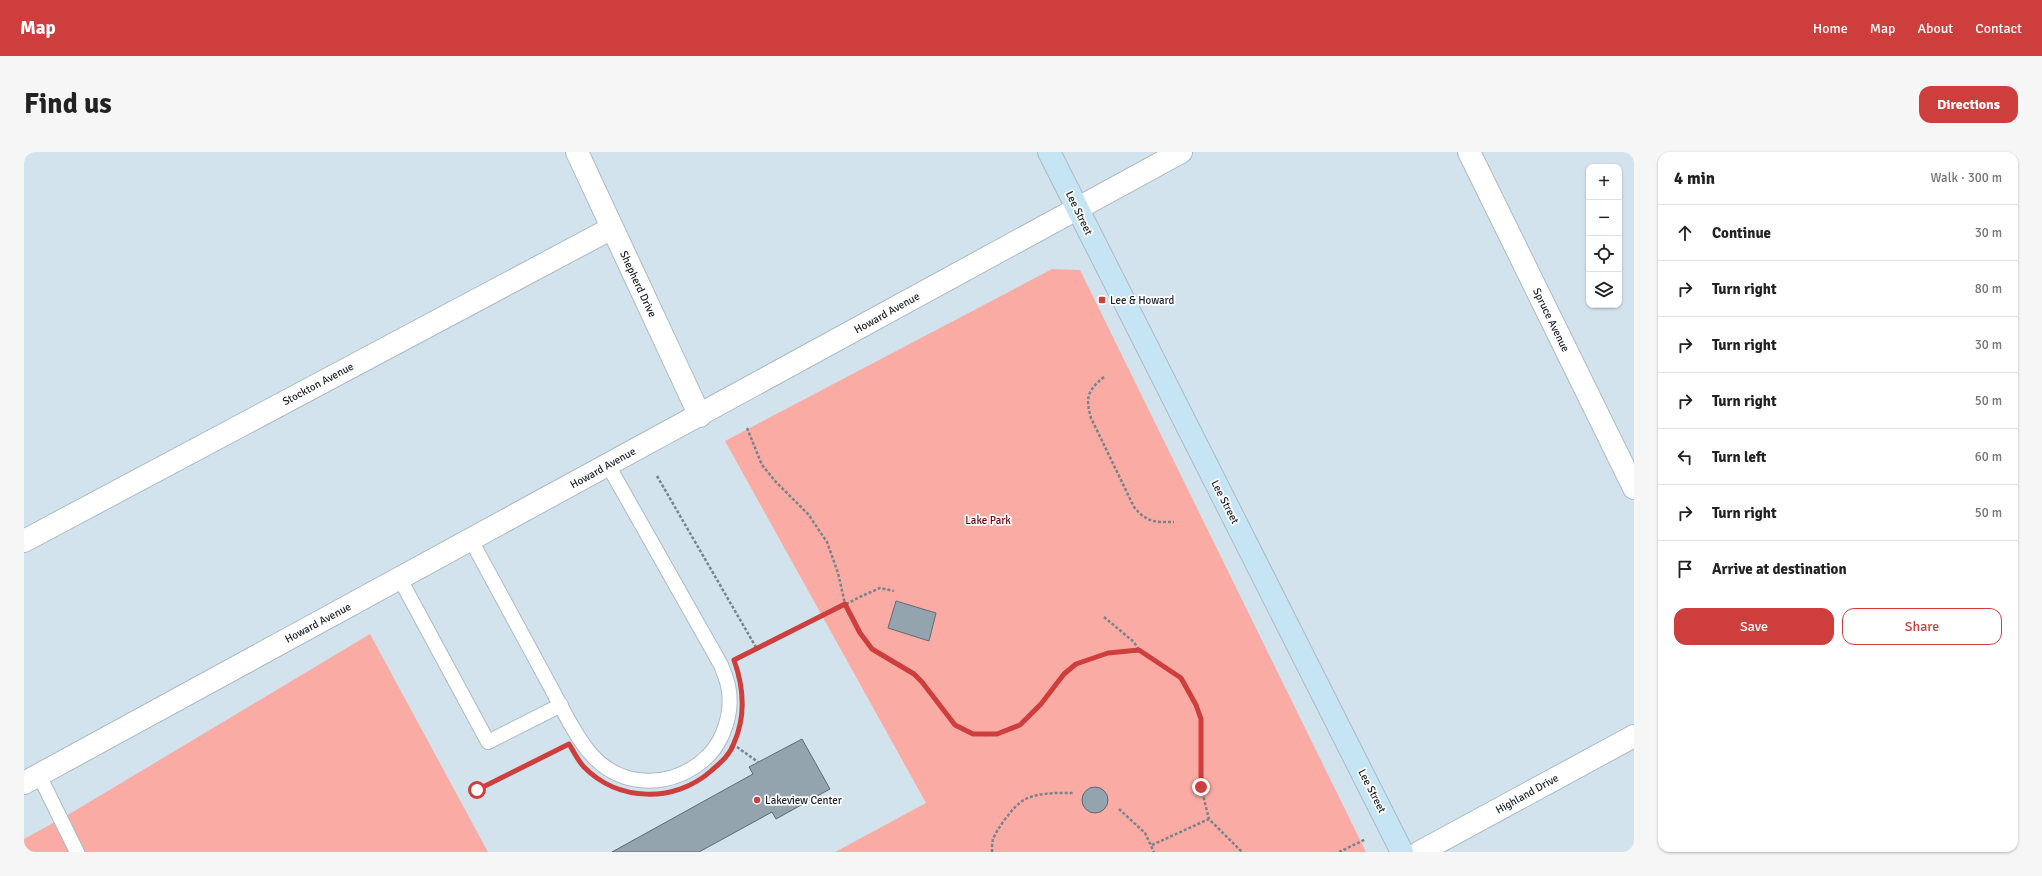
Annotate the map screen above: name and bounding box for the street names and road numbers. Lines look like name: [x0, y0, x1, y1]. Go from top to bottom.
street label: Lee Street: [1063, 189, 1095, 237]
street label: Shepherd Drive: [617, 249, 659, 319]
street label: Spruce Avenue: [1530, 286, 1572, 354]
street label: Howard Avenue: [852, 290, 922, 336]
street label: Stockton Avenue: [280, 360, 356, 408]
street label: Howard Avenue: [568, 445, 638, 491]
street label: Lee Street: [1208, 478, 1242, 526]
street label: Howard Avenue: [283, 600, 353, 646]
street label: Lee Street: [1355, 767, 1389, 815]
street label: Highland Drive: [1493, 771, 1561, 817]

